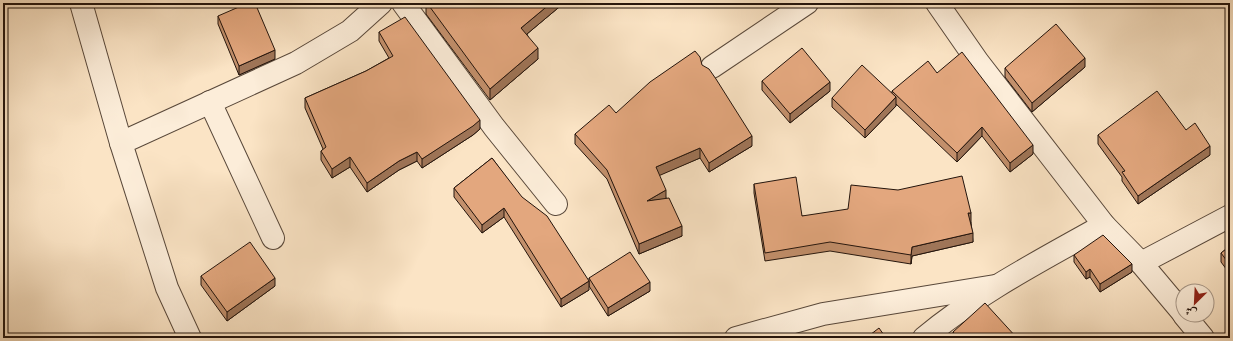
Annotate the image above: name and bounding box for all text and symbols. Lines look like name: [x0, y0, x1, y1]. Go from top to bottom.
north arrow: [1175, 283, 1215, 323]
text: ش: [1183, 303, 1199, 320]

